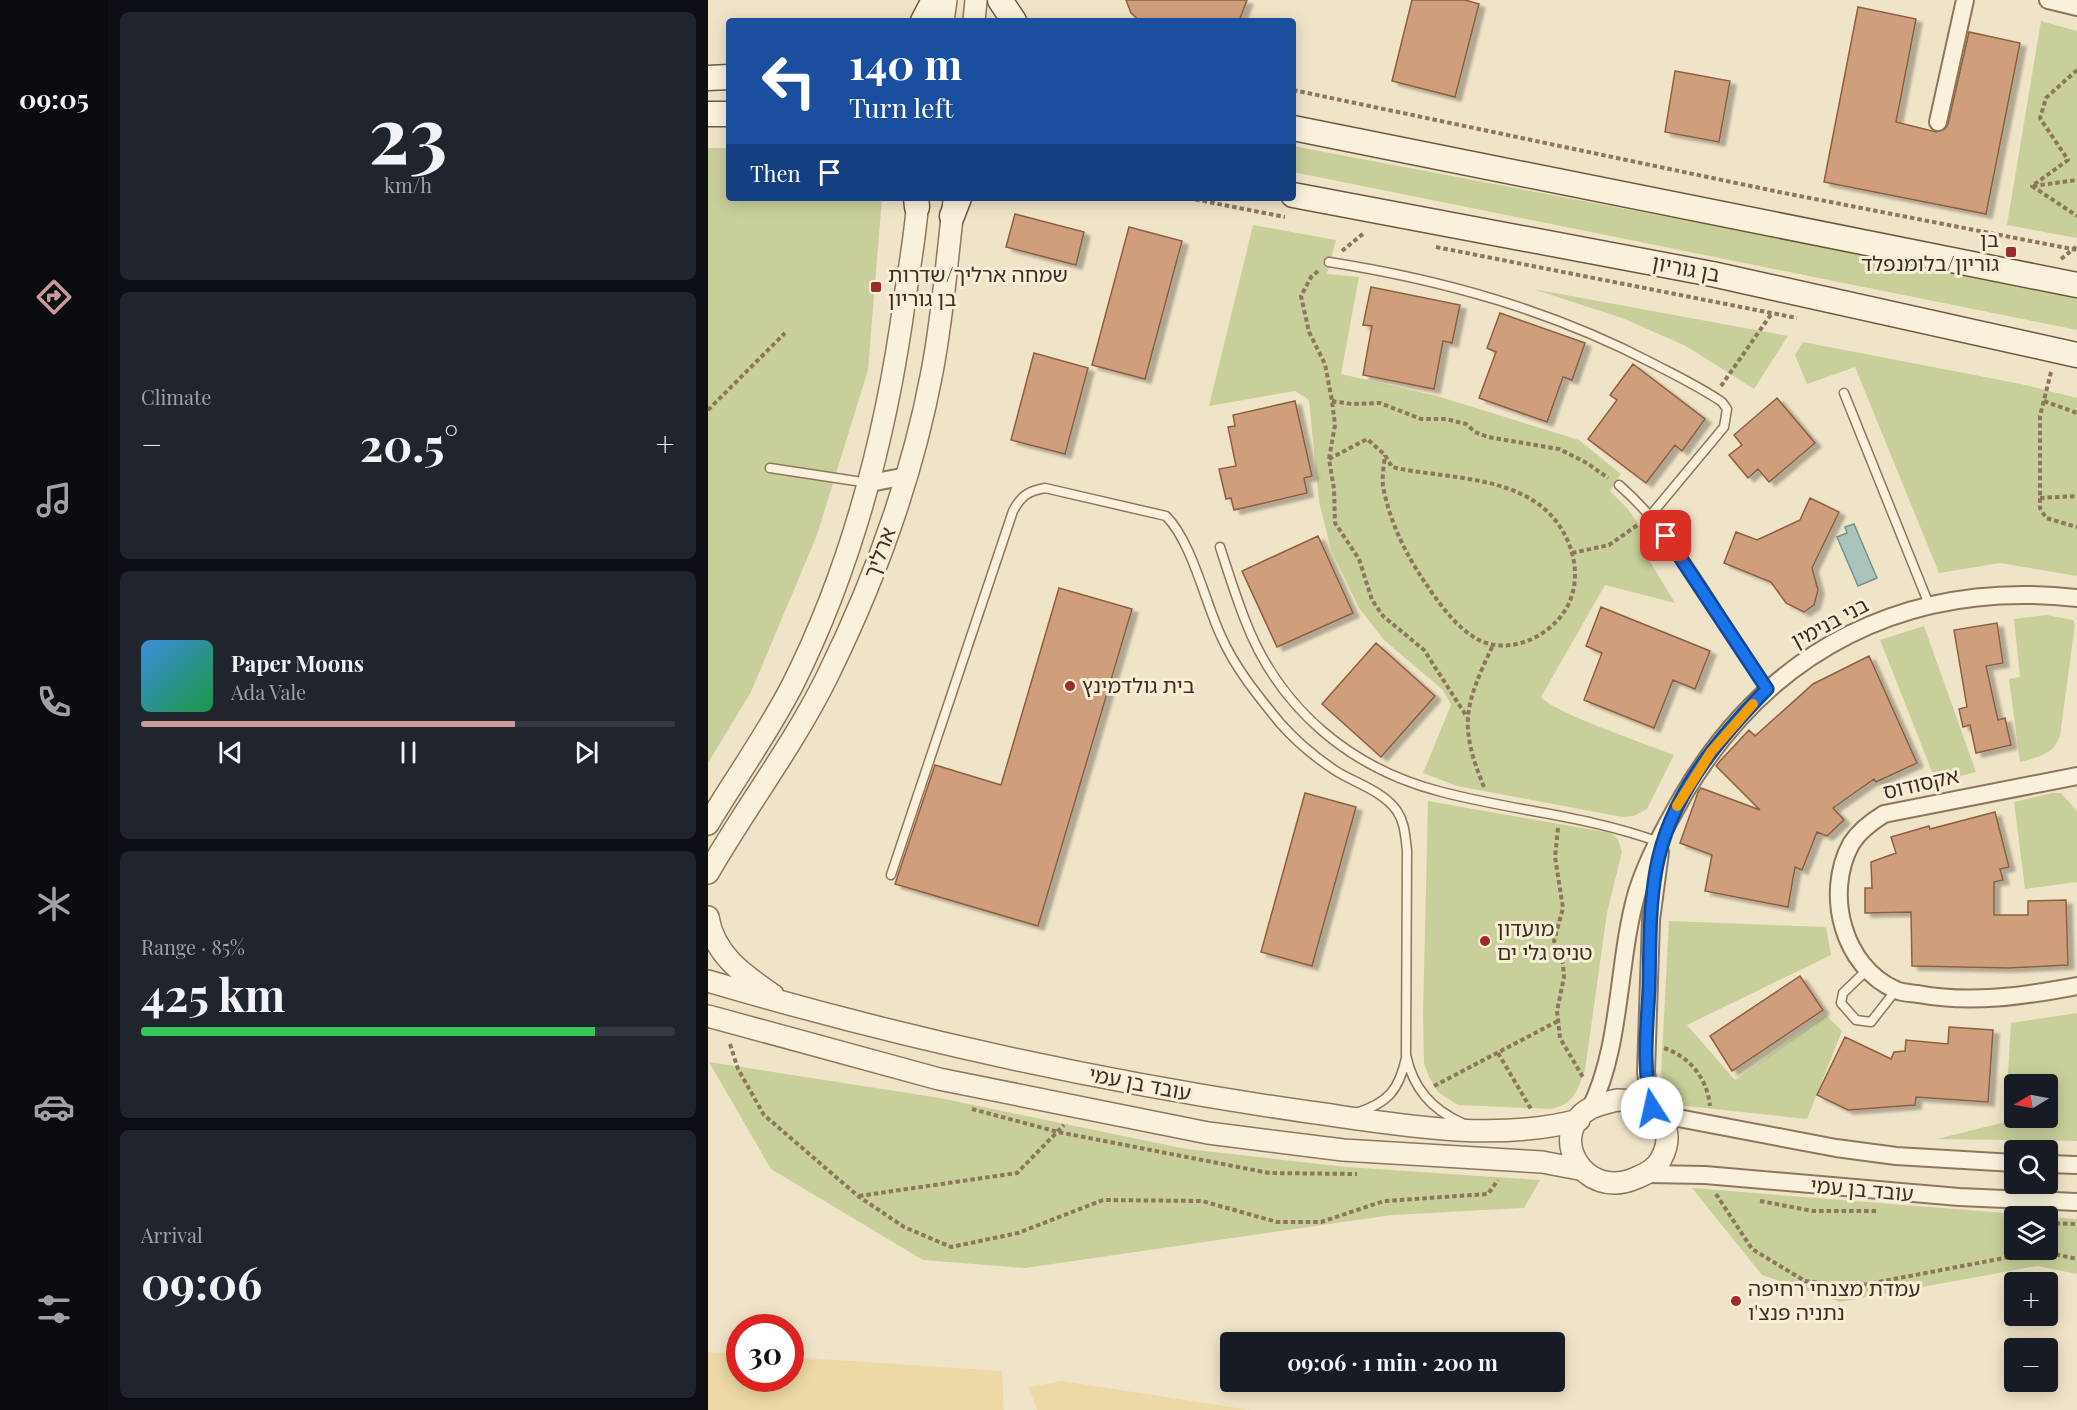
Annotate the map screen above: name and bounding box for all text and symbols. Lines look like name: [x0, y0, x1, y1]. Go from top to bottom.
text: 140 m: [849, 35, 962, 91]
icon: left: [750, 42, 828, 120]
text: 09:05: [19, 80, 89, 116]
text: 23: [369, 80, 447, 184]
text: Turn left: [849, 89, 953, 125]
icon: arrive: [813, 156, 846, 189]
text: Then: [750, 158, 801, 188]
text: km/h: [384, 171, 432, 198]
place label: בן גוריון/בלומנפלד: [1861, 224, 1999, 276]
marker: בן גוריון/בלומנפלד: [2004, 245, 2018, 259]
street label: בן גוריון: [1650, 247, 1723, 287]
place label: שמחה ארליך/שדרות בן גוריון: [888, 259, 1068, 311]
icon: directions: [33, 276, 75, 318]
marker: שמחה ארליך/שדרות בן גוריון: [869, 280, 883, 294]
text: Climate: [141, 383, 211, 410]
text: 20.5°: [360, 413, 458, 473]
text: −: [141, 421, 162, 465]
text: +: [656, 421, 675, 465]
icon: music: [33, 479, 75, 521]
pin: [1640, 510, 1691, 561]
icon: arrive: [1649, 519, 1682, 552]
street label: ארליך: [856, 523, 901, 582]
street label: בני בנימין: [1785, 589, 1873, 653]
text: Paper Moons: [231, 648, 364, 678]
place label: בית גולדמינץ: [1082, 670, 1195, 698]
text: Ada Vale: [231, 678, 306, 705]
marker: בית גולדמינץ: [1063, 679, 1077, 693]
icon: phone: [33, 681, 75, 723]
icon: previous: [214, 736, 247, 769]
icon: pause: [392, 736, 425, 769]
icon: next: [570, 736, 603, 769]
street label: אקסודוס: [1880, 760, 1961, 804]
icon: climate: [33, 883, 75, 925]
place label: מועדון טניס גלי ים: [1497, 913, 1593, 965]
text: Range · 85%: [141, 933, 245, 960]
marker: מועדון טניס גלי ים: [1478, 934, 1492, 948]
text: 425 km: [141, 963, 285, 1023]
street label: עובד בן עמי: [1087, 1058, 1194, 1106]
north arrow: [2004, 1074, 2058, 1128]
map controls: [2004, 1074, 2058, 1392]
position arrow: [1620, 1076, 1684, 1140]
icon: car: [33, 1086, 75, 1128]
button: search: [2004, 1140, 2058, 1194]
street label: עובד בן עמי: [1809, 1170, 1915, 1206]
button: layers: [2004, 1206, 2058, 1260]
text: Arrival: [141, 1221, 203, 1248]
text: 09:06: [141, 1251, 262, 1311]
button: +: [2004, 1272, 2058, 1326]
place label: עמדת מצנחי רחיפה נתניה פנצ'ו: [1748, 1273, 1921, 1325]
icon: filters: [33, 1288, 75, 1330]
marker: עמדת מצנחי רחיפה נתניה פנצ'ו: [1729, 1294, 1743, 1308]
speed limit sign: 30: [726, 1314, 804, 1392]
button: −: [2004, 1338, 2058, 1392]
text: 09:06 · 1 min · 200 m: [1287, 1347, 1498, 1377]

